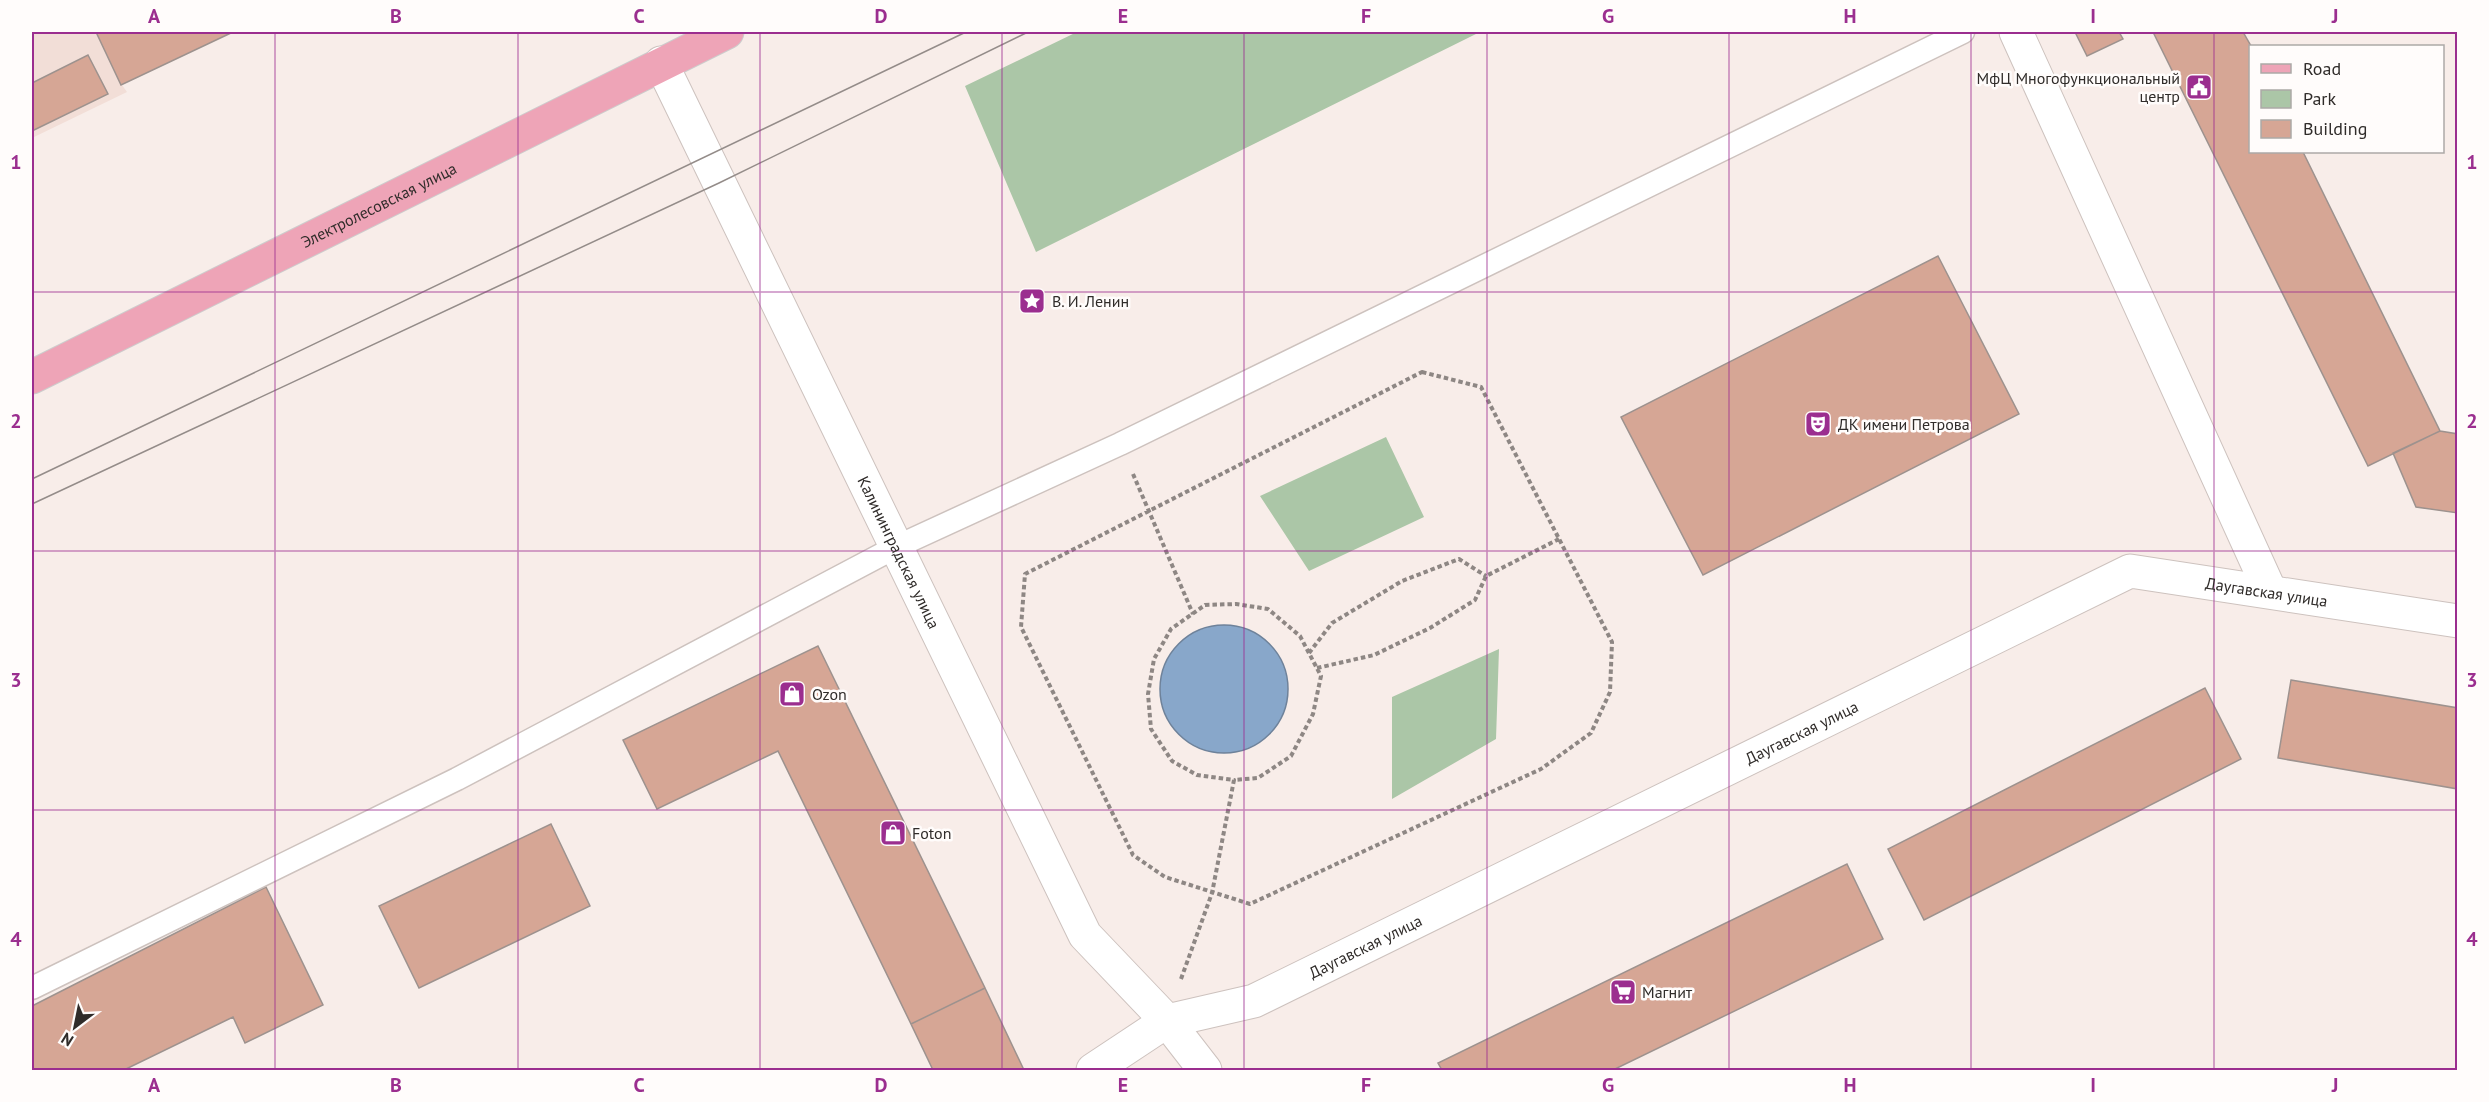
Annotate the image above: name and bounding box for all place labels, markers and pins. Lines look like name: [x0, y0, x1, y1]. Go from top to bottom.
place label: МфЦ Многофункциональный центр: [1977, 68, 2180, 106]
public building icon: МфЦ Многофункциональный центр: [2184, 72, 2214, 102]
place icon: В. И. Ленин: [1017, 286, 1047, 316]
place label: В. И. Ленин: [1052, 291, 1129, 311]
theatre icon: ДК имени Петрова: [1803, 409, 1833, 439]
place label: ДК имени Петрова: [1838, 414, 1970, 434]
shop icon: Ozon: [777, 679, 807, 709]
place label: Ozon: [812, 684, 847, 704]
shop icon: Foton: [878, 818, 908, 848]
place label: Foton: [912, 823, 951, 843]
supermarket icon: Магнит: [1608, 977, 1638, 1007]
place label: Магнит: [1642, 982, 1693, 1002]

